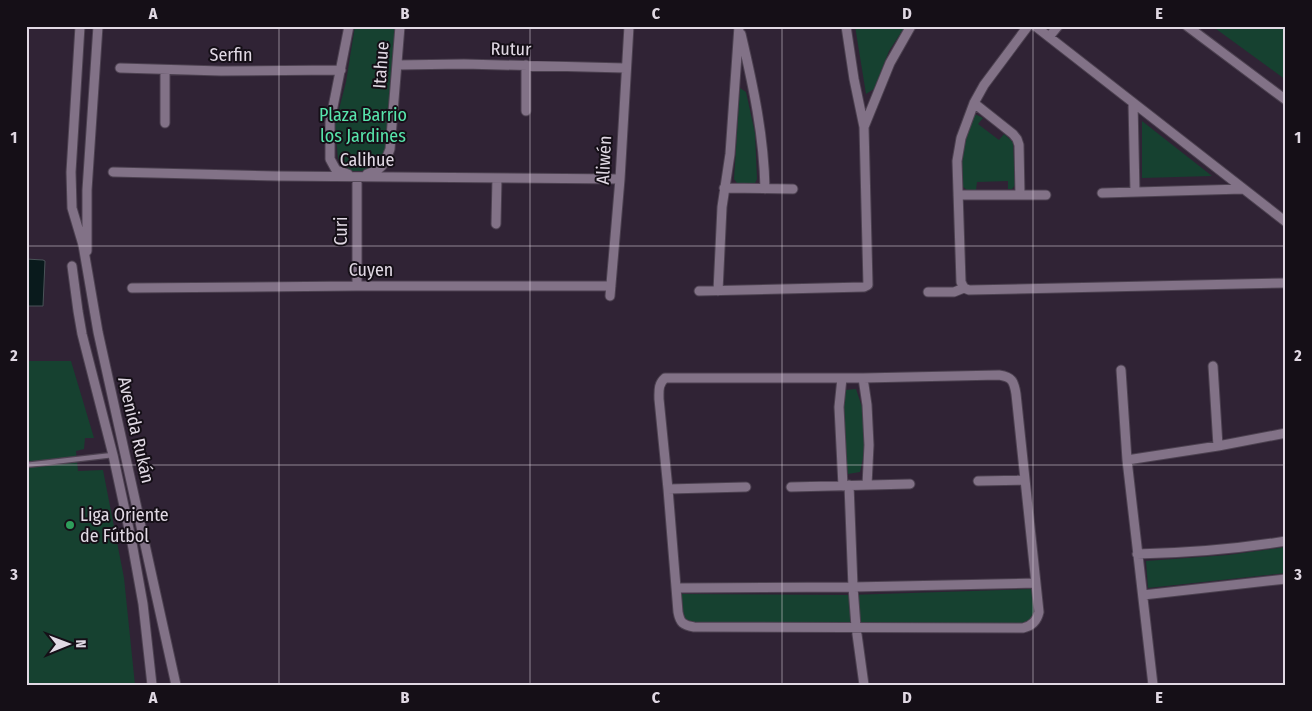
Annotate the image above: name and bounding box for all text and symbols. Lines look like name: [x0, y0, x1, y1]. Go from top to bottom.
text: A: [148, 4, 158, 23]
text: B: [401, 4, 410, 23]
text: C: [652, 4, 661, 23]
text: D: [902, 4, 912, 23]
text: E: [1155, 4, 1163, 23]
street label: Rutur: [490, 38, 532, 60]
street label: Itahue: [368, 41, 394, 89]
street label: Serfin: [209, 44, 253, 66]
park label: Plaza Barrio los Jardines: [319, 104, 407, 147]
text: 1: [11, 128, 17, 147]
text: 1: [1295, 128, 1301, 147]
street label: Aliwén: [592, 135, 616, 185]
street label: Calihue: [340, 149, 394, 171]
street label: Curi: [330, 216, 352, 246]
street label: Cuyen: [349, 259, 393, 281]
text: 2: [9, 346, 18, 365]
text: 2: [1293, 346, 1302, 365]
street label: Avenida Rukán: [113, 375, 159, 485]
place label: Liga Oriente de Fútbol: [80, 504, 169, 547]
marker: Liga Oriente de Fútbol: [64, 519, 76, 531]
text: 3: [9, 565, 18, 584]
text: 3: [1293, 565, 1302, 584]
north arrow: [42, 618, 92, 668]
text: N: [72, 639, 89, 648]
text: A: [148, 688, 158, 707]
text: B: [401, 688, 410, 707]
text: C: [652, 688, 661, 707]
text: D: [902, 688, 912, 707]
text: E: [1155, 688, 1163, 707]

